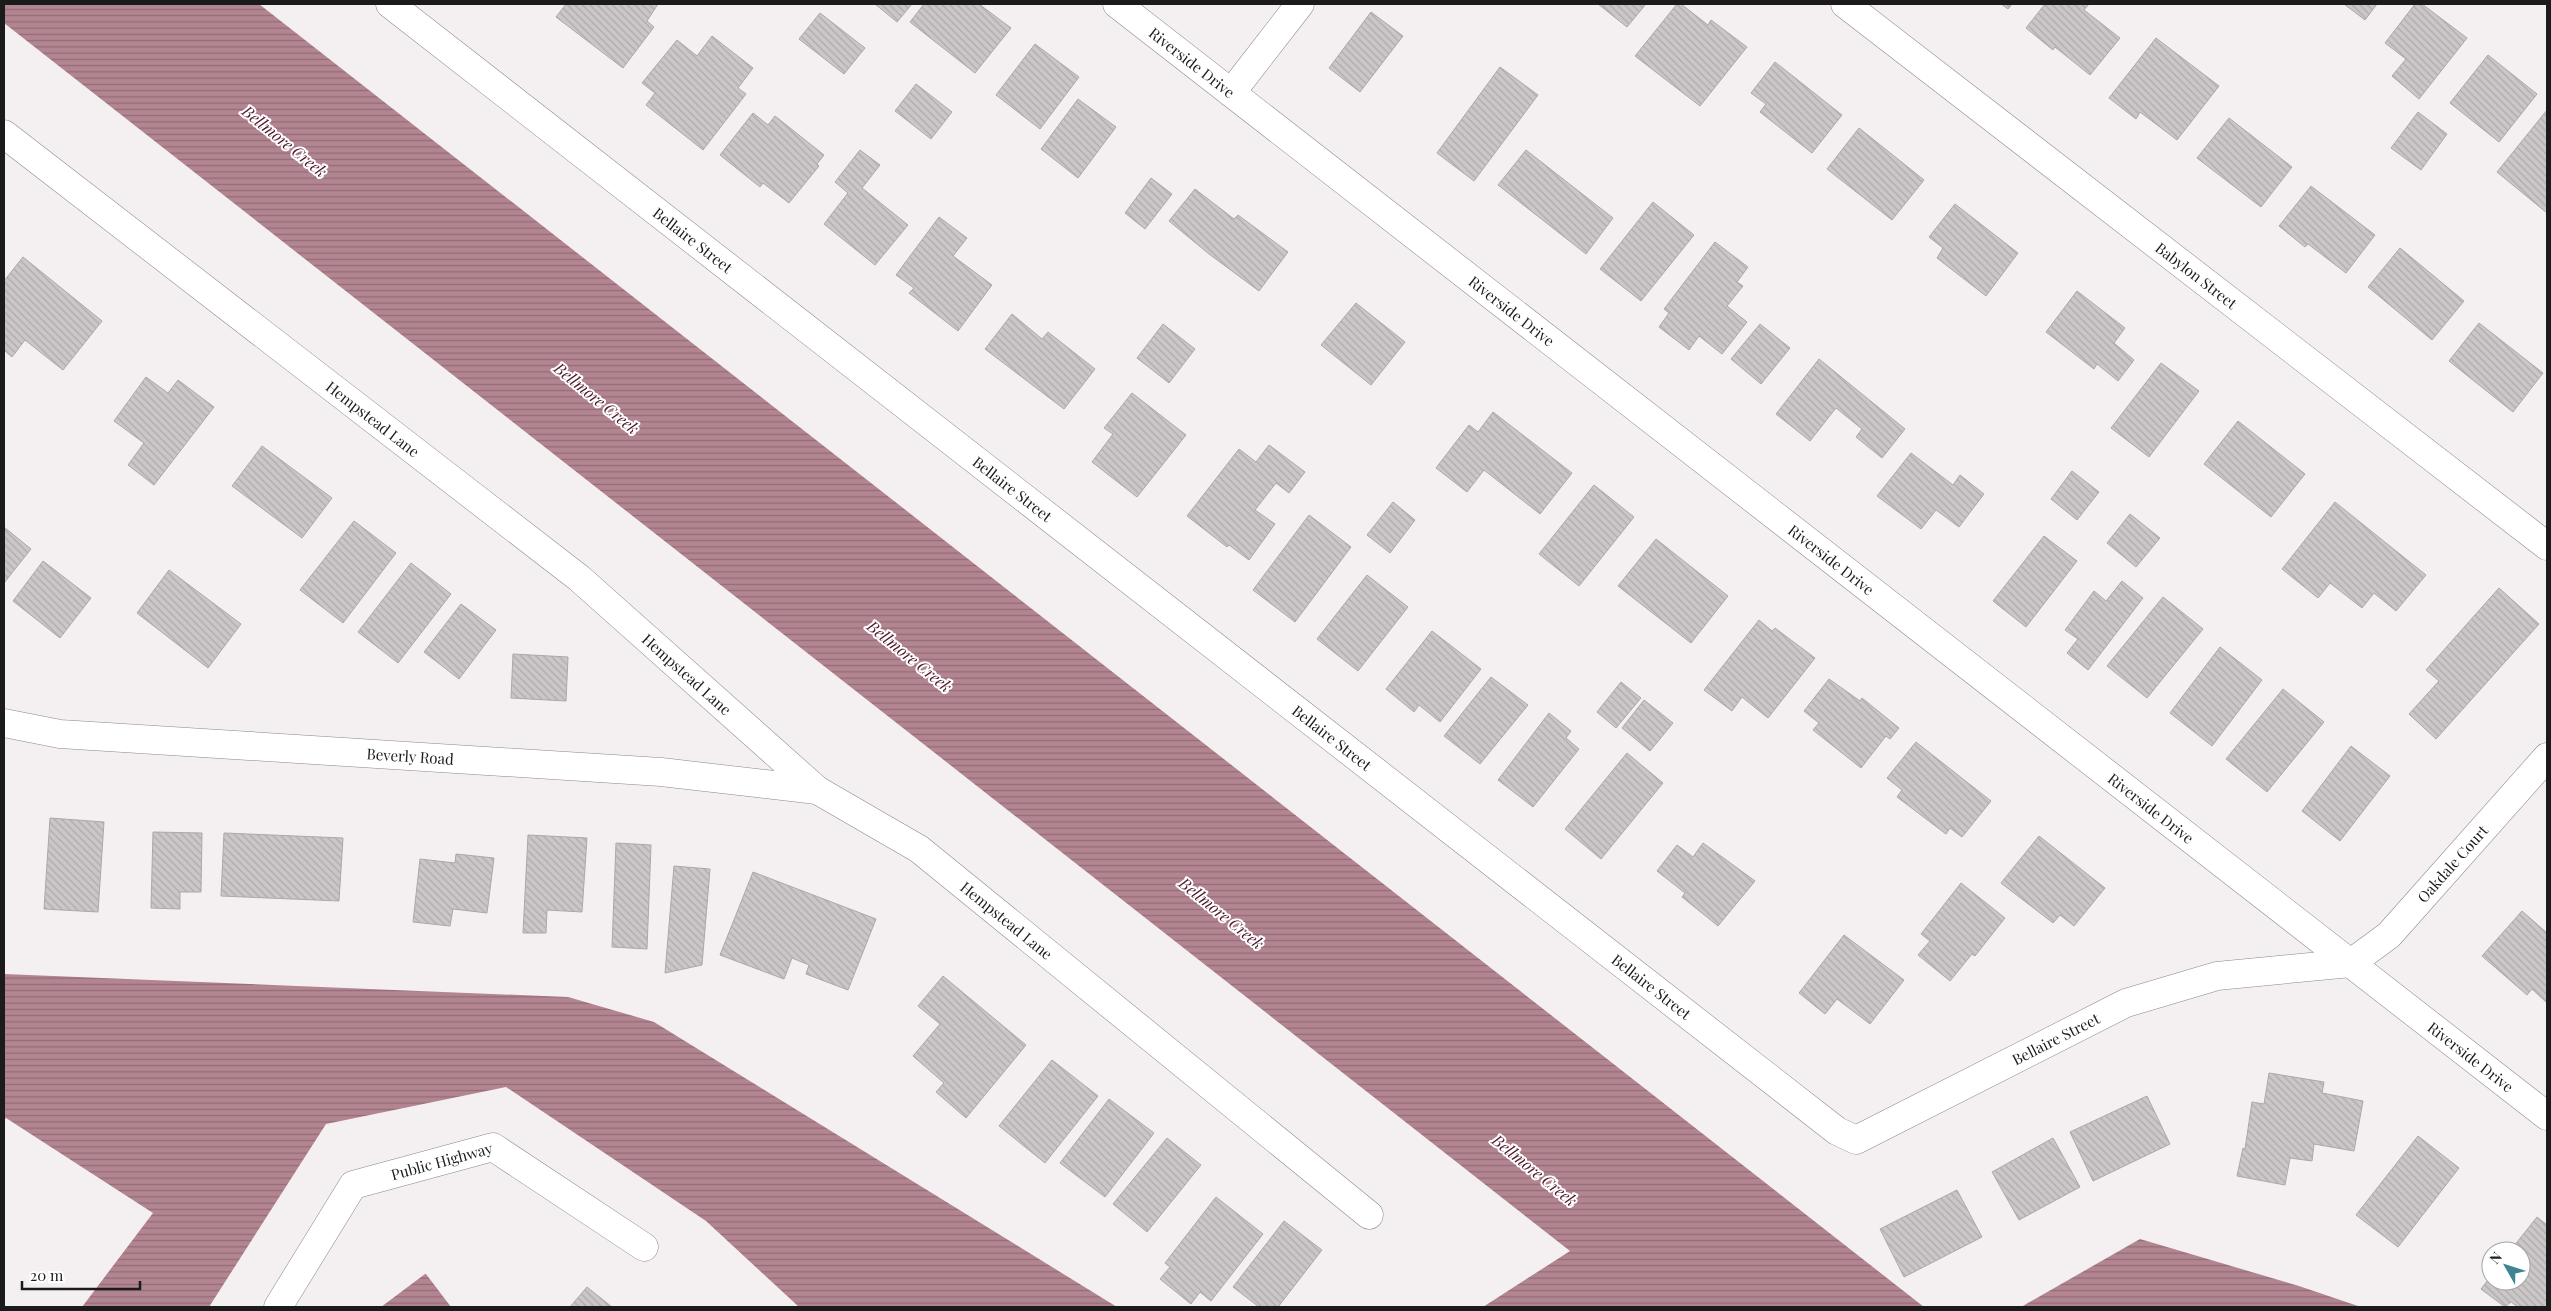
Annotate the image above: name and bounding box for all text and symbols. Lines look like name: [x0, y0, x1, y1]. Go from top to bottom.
street label: Riverside Drive: [1145, 23, 1239, 102]
water label: Bellmore Creek: [238, 100, 332, 182]
street label: Bellaire Street: [649, 203, 737, 278]
street label: Babylon Street: [2152, 238, 2242, 314]
street label: Riverside Drive: [1465, 271, 1559, 351]
water label: Bellmore Creek: [550, 357, 644, 439]
street label: Hempstead Lane: [322, 376, 424, 461]
street label: Bellaire Street: [969, 452, 1057, 526]
street label: Riverside Drive: [1784, 520, 1878, 599]
water label: Bellmore Creek: [863, 615, 957, 697]
street label: Hempstead Lane: [638, 629, 736, 719]
street label: Bellaire Street: [1288, 700, 1376, 775]
street label: Beverly Road: [366, 743, 455, 769]
street label: Riverside Drive: [2104, 768, 2198, 848]
street label: Oakdale Court: [2412, 820, 2493, 907]
water label: Bellmore Creek: [1175, 872, 1269, 954]
street label: Hempstead Lane: [956, 877, 1057, 964]
street label: Bellaire Street: [1608, 949, 1696, 1024]
street label: Bellaire Street: [2009, 1008, 2103, 1069]
street label: Riverside Drive: [2424, 1017, 2518, 1096]
water label: Bellmore Creek: [1488, 1129, 1582, 1211]
street label: Public Highway: [389, 1138, 495, 1184]
north arrow: [2481, 1241, 2531, 1291]
text: N: [2485, 1248, 2506, 1267]
scale bar: [22, 1258, 140, 1290]
text: 20 m: [30, 1265, 64, 1285]

